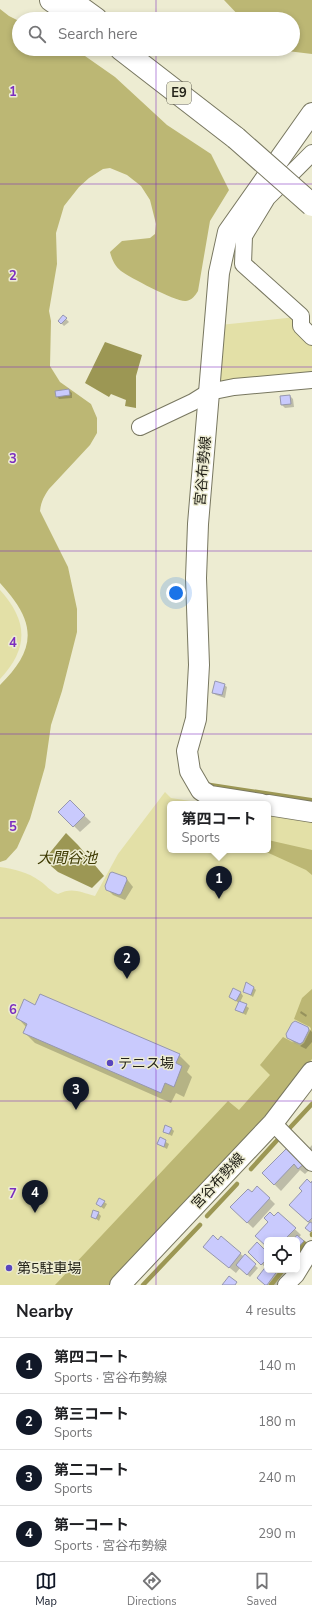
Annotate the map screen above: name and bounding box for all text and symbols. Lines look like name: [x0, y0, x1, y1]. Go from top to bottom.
search box: [12, 12, 300, 56]
icon: search: [26, 23, 48, 45]
text: Search here: [58, 24, 138, 44]
road number: E9: [167, 82, 191, 104]
text: 1: [9, 83, 17, 101]
text: 2: [9, 267, 17, 285]
street label: 宮谷布勢線: [190, 435, 216, 507]
text: 3: [9, 450, 17, 468]
your location: [166, 583, 186, 603]
text: 4: [9, 634, 17, 652]
popup: [167, 801, 271, 853]
text: 第四コート: [181, 809, 257, 829]
text: 5: [9, 818, 17, 836]
text: Sports: [181, 829, 220, 847]
water label: 大間谷池: [37, 848, 99, 868]
pin: 1: [206, 866, 232, 899]
pin: 2: [114, 946, 140, 979]
text: 6: [9, 1001, 17, 1019]
place label: テニス場: [118, 1054, 174, 1073]
marker: テニス場: [105, 1058, 115, 1068]
pin: 3: [63, 1077, 89, 1110]
street label: 宮谷布勢線: [187, 1149, 249, 1213]
pin: 4: [22, 1180, 48, 1213]
text: 7: [9, 1185, 17, 1203]
map controls: [264, 1237, 300, 1273]
button: locate: [264, 1237, 300, 1273]
place label: 第5駐車場: [17, 1259, 81, 1278]
marker: 第5駐車場: [4, 1263, 14, 1273]
text: Nearby: [16, 1300, 73, 1323]
text: 4 results: [245, 1302, 296, 1320]
text: 第四コート: [54, 1347, 129, 1367]
text: 1: [25, 1357, 33, 1375]
text: 140 m: [258, 1357, 296, 1375]
text: Sports · 宮谷布勢線: [54, 1369, 167, 1387]
text: 第三コート: [54, 1404, 129, 1424]
text: 2: [25, 1413, 33, 1431]
text: 180 m: [258, 1413, 296, 1431]
text: Sports: [54, 1424, 93, 1442]
text: 第二コート: [54, 1460, 129, 1480]
text: 3: [25, 1469, 33, 1487]
text: 240 m: [258, 1469, 296, 1487]
text: Sports: [54, 1480, 93, 1498]
text: 第一コート: [54, 1515, 129, 1535]
text: 4: [25, 1525, 33, 1543]
text: 290 m: [258, 1525, 296, 1543]
text: Sports · 宮谷布勢線: [54, 1537, 167, 1555]
tab: Map: [35, 1570, 57, 1609]
tab: Directions: [127, 1570, 177, 1609]
tab: Saved: [247, 1570, 277, 1609]

